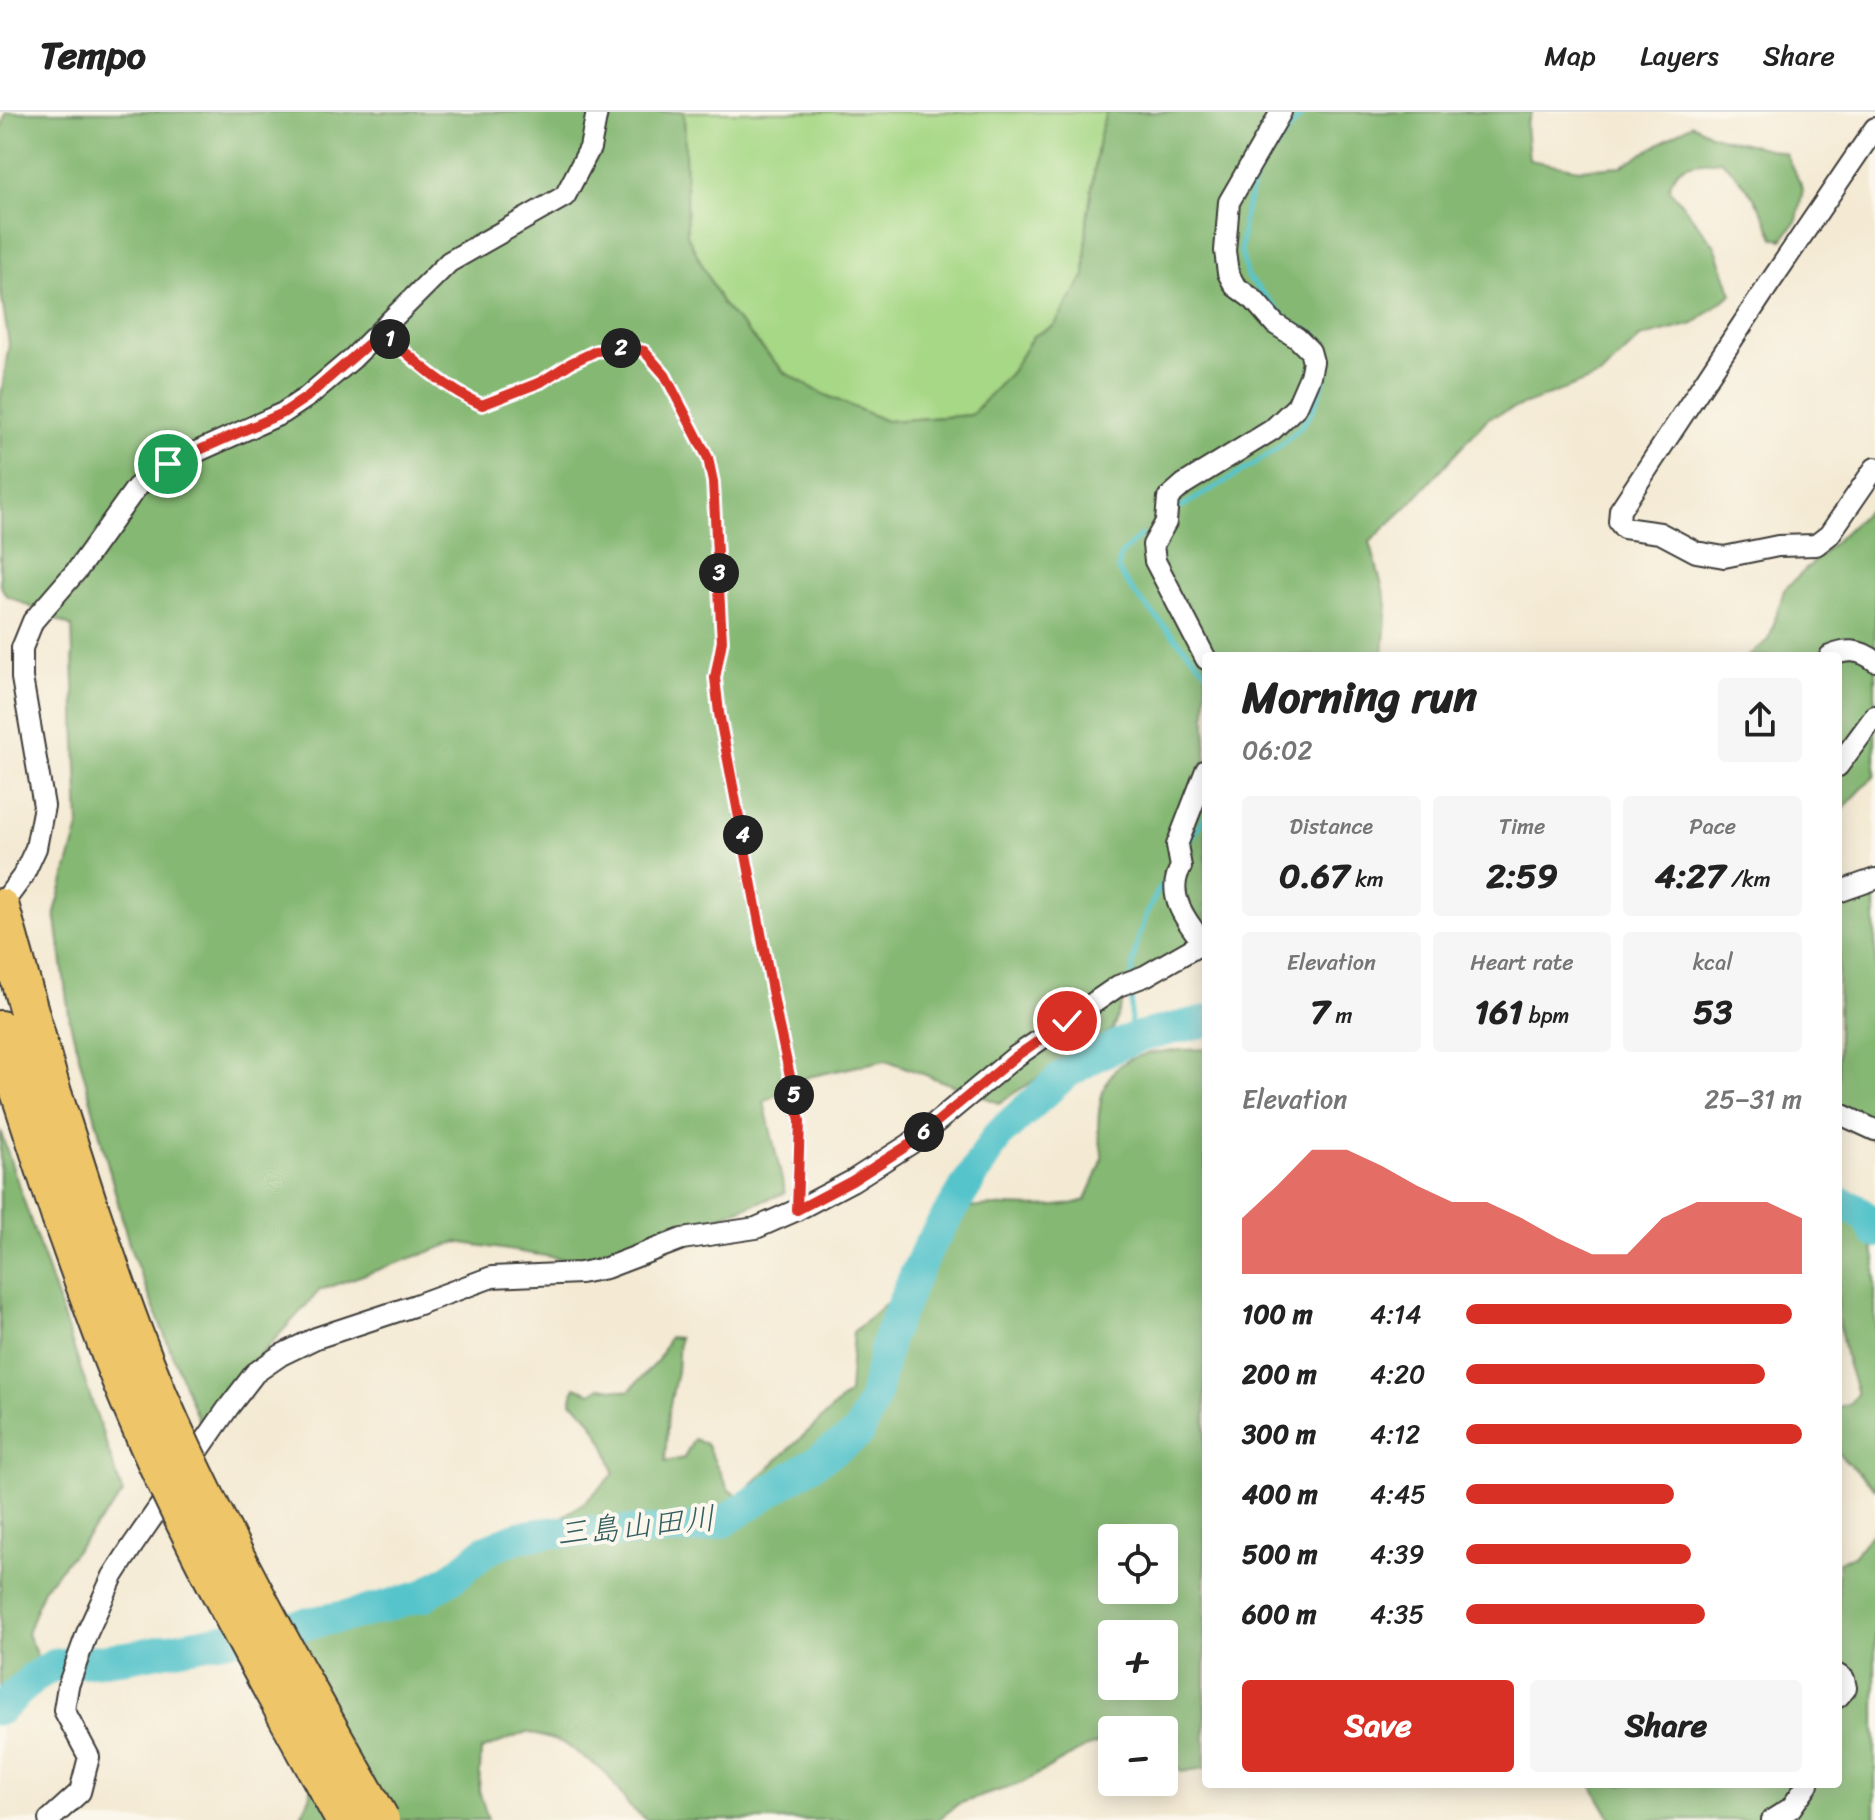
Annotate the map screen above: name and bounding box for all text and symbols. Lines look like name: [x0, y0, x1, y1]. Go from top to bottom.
text: Tempo: [40, 22, 146, 89]
text: Map: [1544, 31, 1596, 80]
text: Layers: [1640, 31, 1719, 80]
text: Share: [1763, 31, 1835, 80]
pin: 1: [370, 319, 410, 359]
text: 1: [385, 319, 395, 358]
pin: 2: [601, 328, 641, 368]
text: 2: [615, 328, 627, 367]
pin: [134, 430, 202, 498]
icon: arrive: [146, 442, 190, 486]
pin: 3: [699, 553, 739, 593]
text: 3: [713, 553, 725, 592]
text: Morning run: [1242, 658, 1477, 736]
button: share: [1718, 678, 1802, 762]
text: 06:02: [1242, 727, 1313, 773]
text: Distance: [1290, 807, 1373, 846]
text: Time: [1499, 807, 1545, 846]
text: Pace: [1689, 807, 1736, 846]
pin: 4: [723, 815, 763, 855]
text: 4: [736, 815, 750, 854]
text: 0.67: [1279, 846, 1349, 906]
text: 2:59: [1486, 846, 1558, 906]
text: 4:27: [1655, 846, 1725, 906]
text: km: [1349, 860, 1384, 899]
text: /km: [1725, 860, 1771, 899]
text: Elevation: [1287, 943, 1376, 982]
text: Heart rate: [1470, 943, 1574, 982]
text: kcal: [1693, 943, 1733, 982]
text: 7: [1310, 982, 1330, 1042]
text: 161: [1475, 982, 1523, 1042]
text: 53: [1693, 982, 1732, 1042]
pin: [1033, 987, 1101, 1055]
text: m: [1330, 996, 1352, 1035]
text: bpm: [1523, 996, 1569, 1035]
icon: check: [1045, 999, 1089, 1043]
pin: 5: [774, 1075, 814, 1115]
text: 5: [787, 1075, 801, 1114]
text: Elevation: [1242, 1076, 1347, 1122]
text: 25–31 m: [1704, 1076, 1802, 1122]
pin: 6: [904, 1112, 944, 1152]
text: 6: [918, 1112, 930, 1151]
text: 100 m: [1242, 1291, 1313, 1337]
text: 4:14: [1370, 1291, 1422, 1337]
text: 200 m: [1242, 1351, 1317, 1397]
text: 4:20: [1370, 1351, 1426, 1397]
text: 300 m: [1242, 1411, 1316, 1457]
text: 4:12: [1370, 1411, 1420, 1457]
text: 400 m: [1242, 1471, 1318, 1517]
text: 4:45: [1370, 1471, 1426, 1517]
water label: 三島山田川: [553, 1489, 719, 1563]
map controls: [1098, 1524, 1178, 1796]
button: locate: [1098, 1524, 1178, 1604]
text: 500 m: [1242, 1531, 1317, 1577]
text: 4:39: [1370, 1531, 1424, 1577]
text: 600 m: [1242, 1591, 1316, 1637]
text: 4:35: [1370, 1591, 1424, 1637]
button: +: [1098, 1620, 1178, 1700]
button: Save: [1242, 1680, 1514, 1772]
button: Share: [1530, 1680, 1802, 1772]
button: −: [1098, 1716, 1178, 1796]

